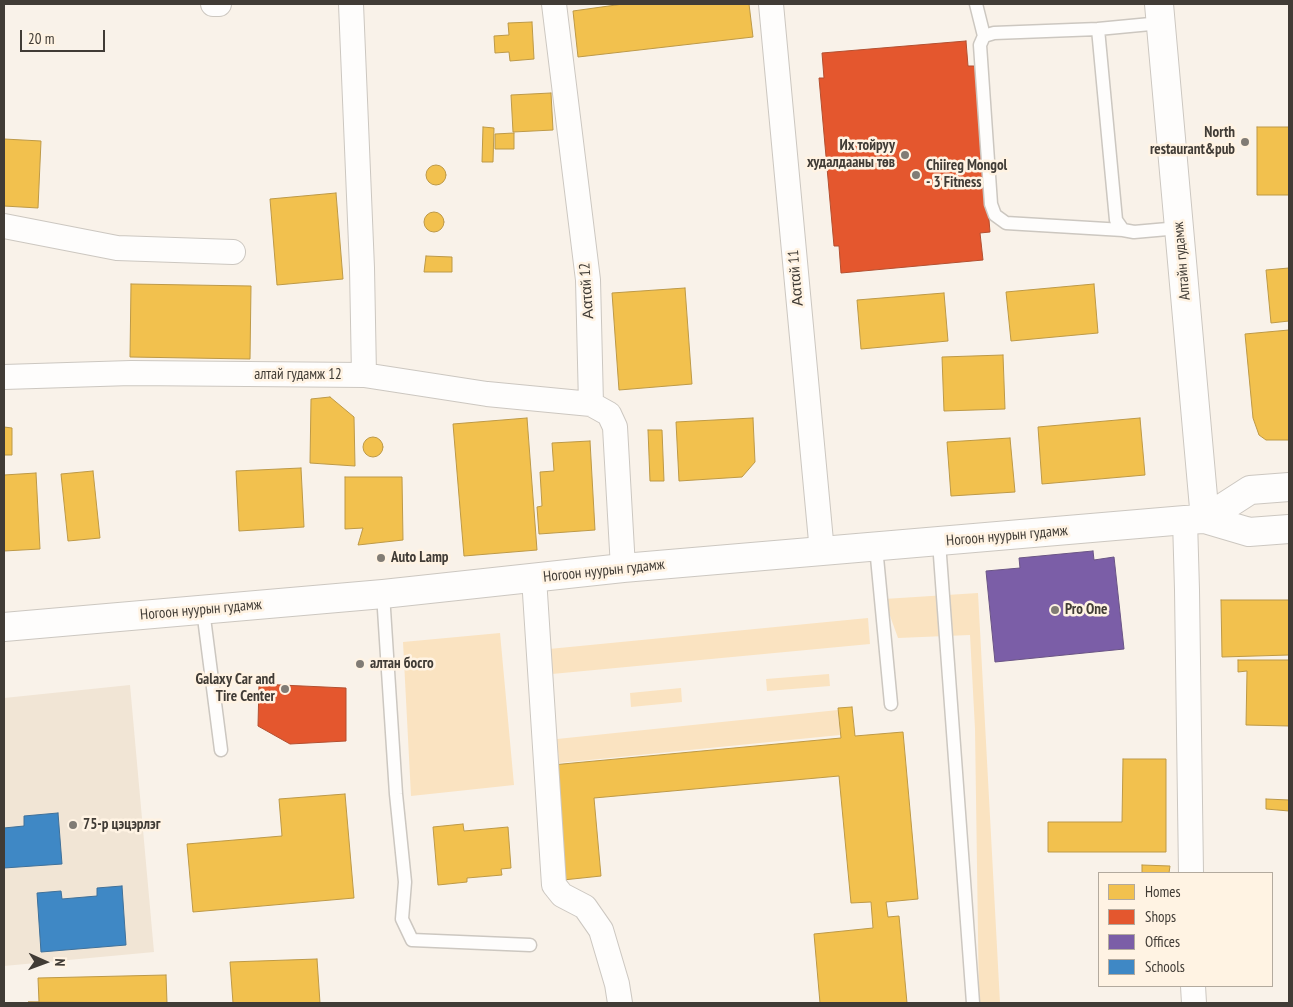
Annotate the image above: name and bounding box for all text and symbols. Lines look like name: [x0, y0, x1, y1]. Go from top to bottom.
scale bar: [22, 20, 108, 52]
text: 20 m: [28, 29, 54, 48]
place label: North restaurant&pub: [1150, 124, 1235, 159]
marker: North restaurant&pub: [1239, 136, 1251, 148]
place label: Их тойруу худалдааны төв: [807, 137, 895, 172]
marker: Их тойруу худалдааны төв: [899, 149, 911, 161]
place label: Chiireg Mongol - 3 Fitness: [926, 157, 1007, 192]
marker: Chiireg Mongol - 3 Fitness: [910, 169, 922, 181]
street label: Алтайн гудамж: [1170, 221, 1194, 301]
street label: Ααταй 11: [785, 249, 807, 307]
street label: Ααταй 12: [576, 262, 598, 320]
street label: алтай гудамж 12: [254, 366, 342, 384]
street label: Ногоон нуурын гудамж: [945, 522, 1069, 550]
place label: Auto Lamp: [391, 549, 449, 567]
marker: Auto Lamp: [375, 552, 387, 564]
street label: Ногоон нуурын гудамж: [542, 556, 666, 586]
street label: Ногоон нуурын гудамж: [139, 596, 263, 624]
place label: Pro One: [1065, 601, 1107, 619]
marker: Pro One: [1049, 604, 1061, 616]
place label: алтан босго: [370, 655, 434, 673]
marker: алтан босго: [354, 658, 366, 670]
place label: Galaxy Car and Tire Center: [196, 671, 275, 706]
marker: Galaxy Car and Tire Center: [279, 683, 291, 695]
place label: 75-р цэцэрлэг: [83, 816, 160, 834]
marker: 75-р цэцэрлэг: [67, 819, 79, 831]
legend: [1098, 872, 1273, 987]
text: Homes: [1145, 882, 1181, 901]
text: Shops: [1145, 907, 1176, 926]
text: Offices: [1145, 932, 1180, 951]
north arrow: [20, 937, 70, 987]
text: Schools: [1145, 957, 1185, 976]
text: N: [51, 958, 69, 967]

